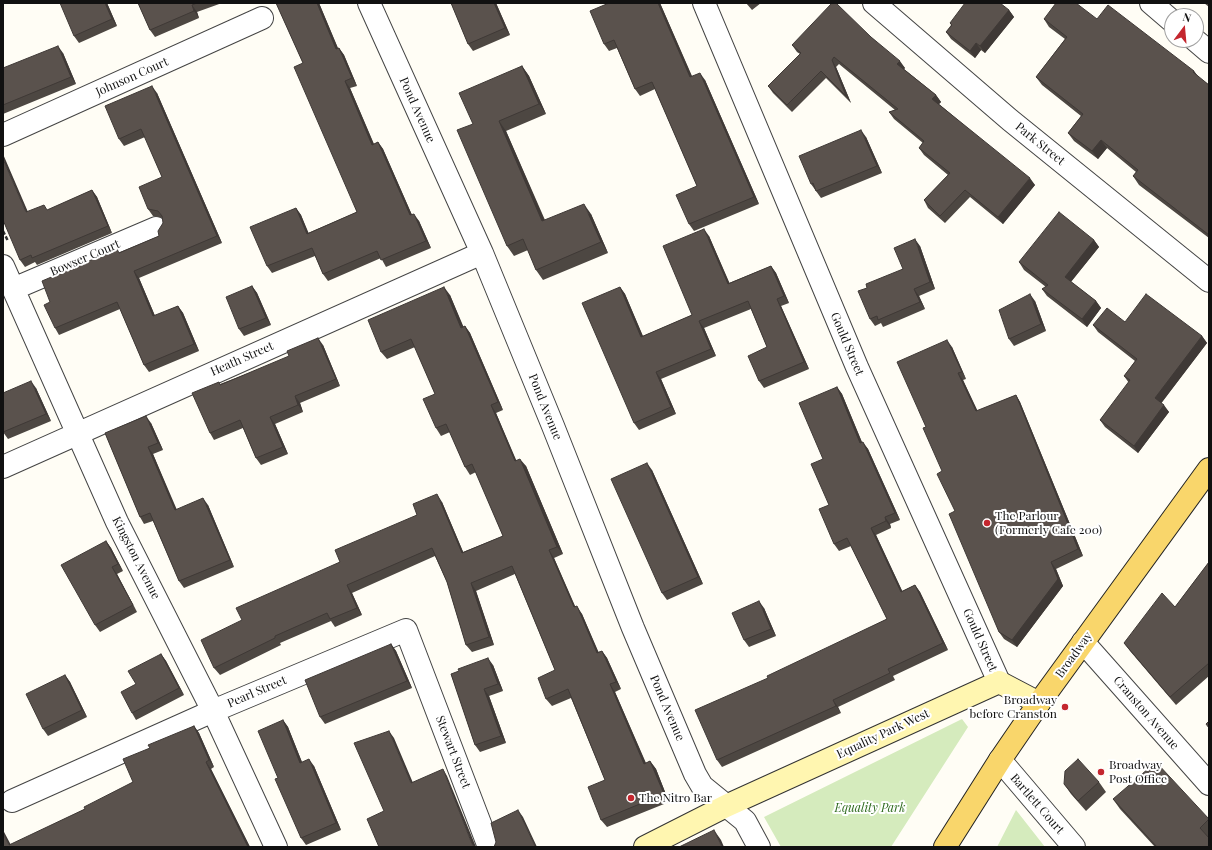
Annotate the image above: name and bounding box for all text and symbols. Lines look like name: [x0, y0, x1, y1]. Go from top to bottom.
north arrow: [1164, 8, 1204, 48]
text: N: [1181, 9, 1193, 25]
street label: Johnson Court: [94, 55, 170, 99]
street label: Pond Avenue: [396, 75, 438, 145]
street label: Park Street: [1012, 120, 1068, 168]
street label: Bowser Court: [48, 237, 122, 279]
street label: Gould Street: [827, 310, 867, 378]
street label: Heath Street: [208, 339, 276, 379]
street label: Pond Avenue: [525, 372, 565, 442]
place label: The Parlour (Formerly Cafe 200): [995, 509, 1102, 537]
street label: Kingston Avenue: [109, 514, 163, 602]
marker: The Parlour (Formerly Cafe 200): [982, 518, 992, 528]
street label: Gould Street: [960, 606, 1000, 674]
street label: Broadway: [1053, 629, 1095, 681]
street label: Pearl Street: [225, 673, 289, 711]
street label: Pond Avenue: [647, 673, 687, 743]
street label: Cranston Avenue: [1110, 673, 1182, 753]
place label: Broadway before Cranston: [970, 693, 1057, 721]
marker: Broadway before Cranston: [1060, 702, 1070, 712]
street label: Equality Park West: [834, 706, 932, 762]
street label: Stewart Street: [433, 714, 473, 790]
place label: Broadway Post Office: [1109, 758, 1167, 786]
marker: Broadway Post Office: [1096, 767, 1106, 777]
street label: Bartlett Court: [1007, 771, 1067, 837]
place label: The Nitro Bar: [639, 791, 712, 805]
marker: The Nitro Bar: [626, 793, 636, 803]
park label: Equality Park: [835, 801, 905, 815]

